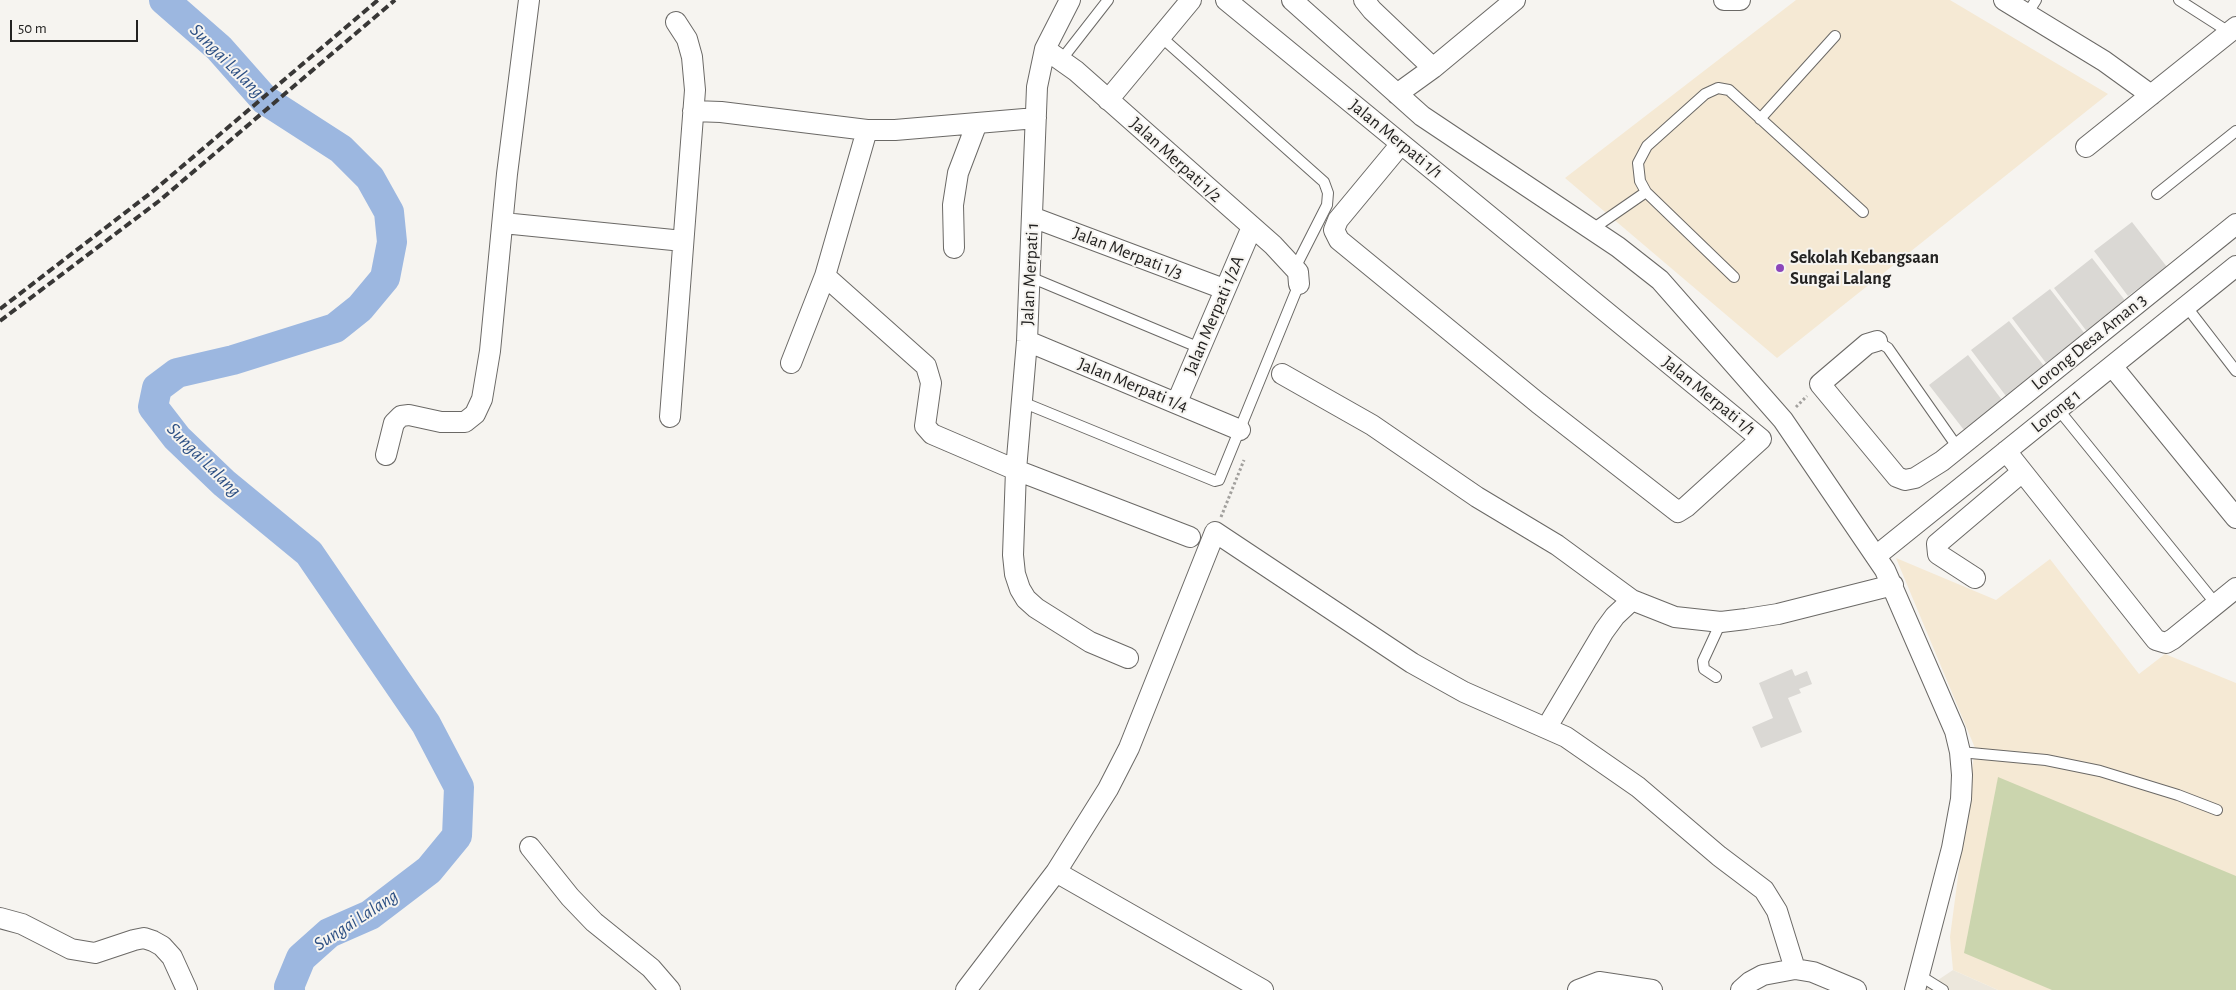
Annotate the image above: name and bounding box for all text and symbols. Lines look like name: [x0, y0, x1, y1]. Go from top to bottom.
scale bar: [12, 10, 140, 42]
water label: Sungai Lalang: [185, 19, 269, 103]
text: 50 m: [18, 21, 47, 36]
street label: Jalan Merpati 1/1: [1345, 95, 1447, 183]
street label: Jalan Merpati 1/2: [1126, 113, 1226, 207]
street label: Jalan Merpati 1: [1017, 222, 1043, 326]
street label: Jalan Merpati 1/3: [1070, 222, 1186, 284]
place label: Sekolah Kebangsaan Sungai Lalang: [1790, 247, 1939, 290]
street label: Jalan Merpati 1/2A: [1179, 252, 1249, 378]
marker: Sekolah Kebangsaan Sungai Lalang: [1774, 262, 1786, 274]
street label: Lorong Desa Aman 3: [2027, 289, 2151, 395]
street label: Jalan Merpati 1/1: [1658, 352, 1760, 440]
street label: Jalan Merpati 1/4: [1075, 353, 1191, 417]
street label: Lorong 1: [2027, 384, 2085, 438]
water label: Sungai Lalang: [162, 418, 246, 502]
water label: Sungai Lalang: [310, 884, 402, 956]

